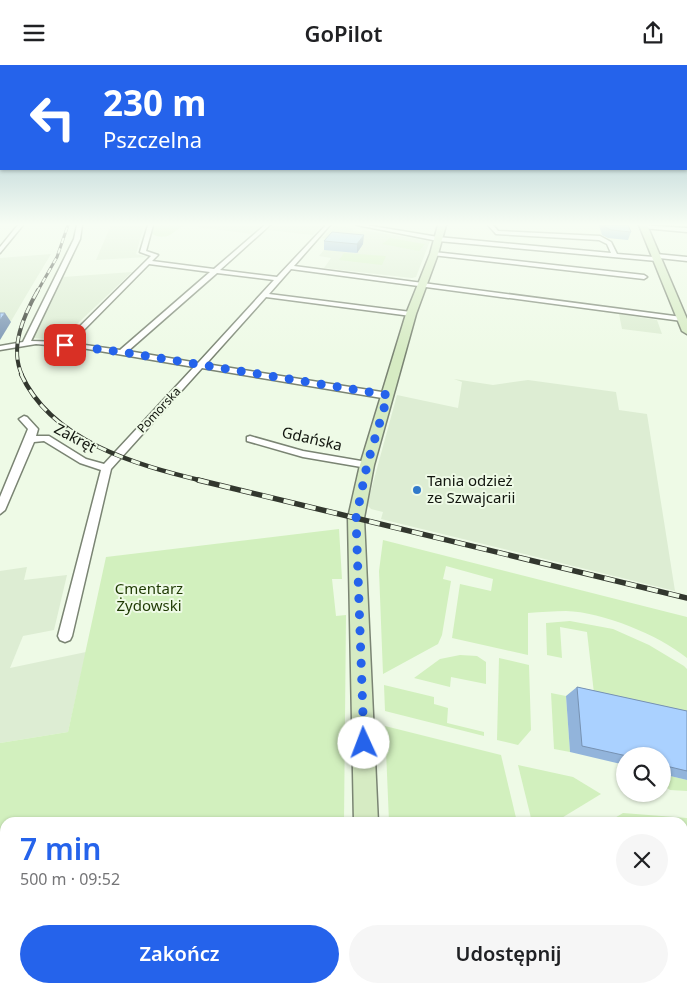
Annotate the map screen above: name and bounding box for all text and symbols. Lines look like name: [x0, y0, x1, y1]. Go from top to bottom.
text: GoPilot: [304, 18, 383, 48]
icon: menu: [20, 19, 48, 47]
icon: share: [639, 19, 667, 47]
text: 230 m: [103, 79, 206, 126]
icon: left: [20, 85, 85, 150]
text: Pszczelna: [103, 124, 202, 154]
pin: [44, 324, 86, 366]
icon: arrive: [51, 331, 79, 359]
street label: Pomorska: [133, 383, 184, 436]
street label: Zakręt: [51, 418, 100, 457]
street label: Gdańska: [280, 421, 344, 455]
place label: Tania odzież ze Szwajcarii: [427, 470, 515, 507]
marker: Tania odzież ze Szwajcarii: [411, 484, 423, 496]
park label: Cmentarz Żydowski: [115, 578, 183, 615]
position arrow: [337, 716, 389, 768]
map controls: [616, 747, 671, 802]
button: search: [616, 747, 671, 802]
text: 7 min: [20, 828, 101, 869]
button: close: [616, 834, 668, 886]
text: 500 m · 09:52: [20, 868, 120, 890]
button: Zakończ: [20, 925, 339, 983]
button: Udostępnij: [349, 925, 668, 983]

